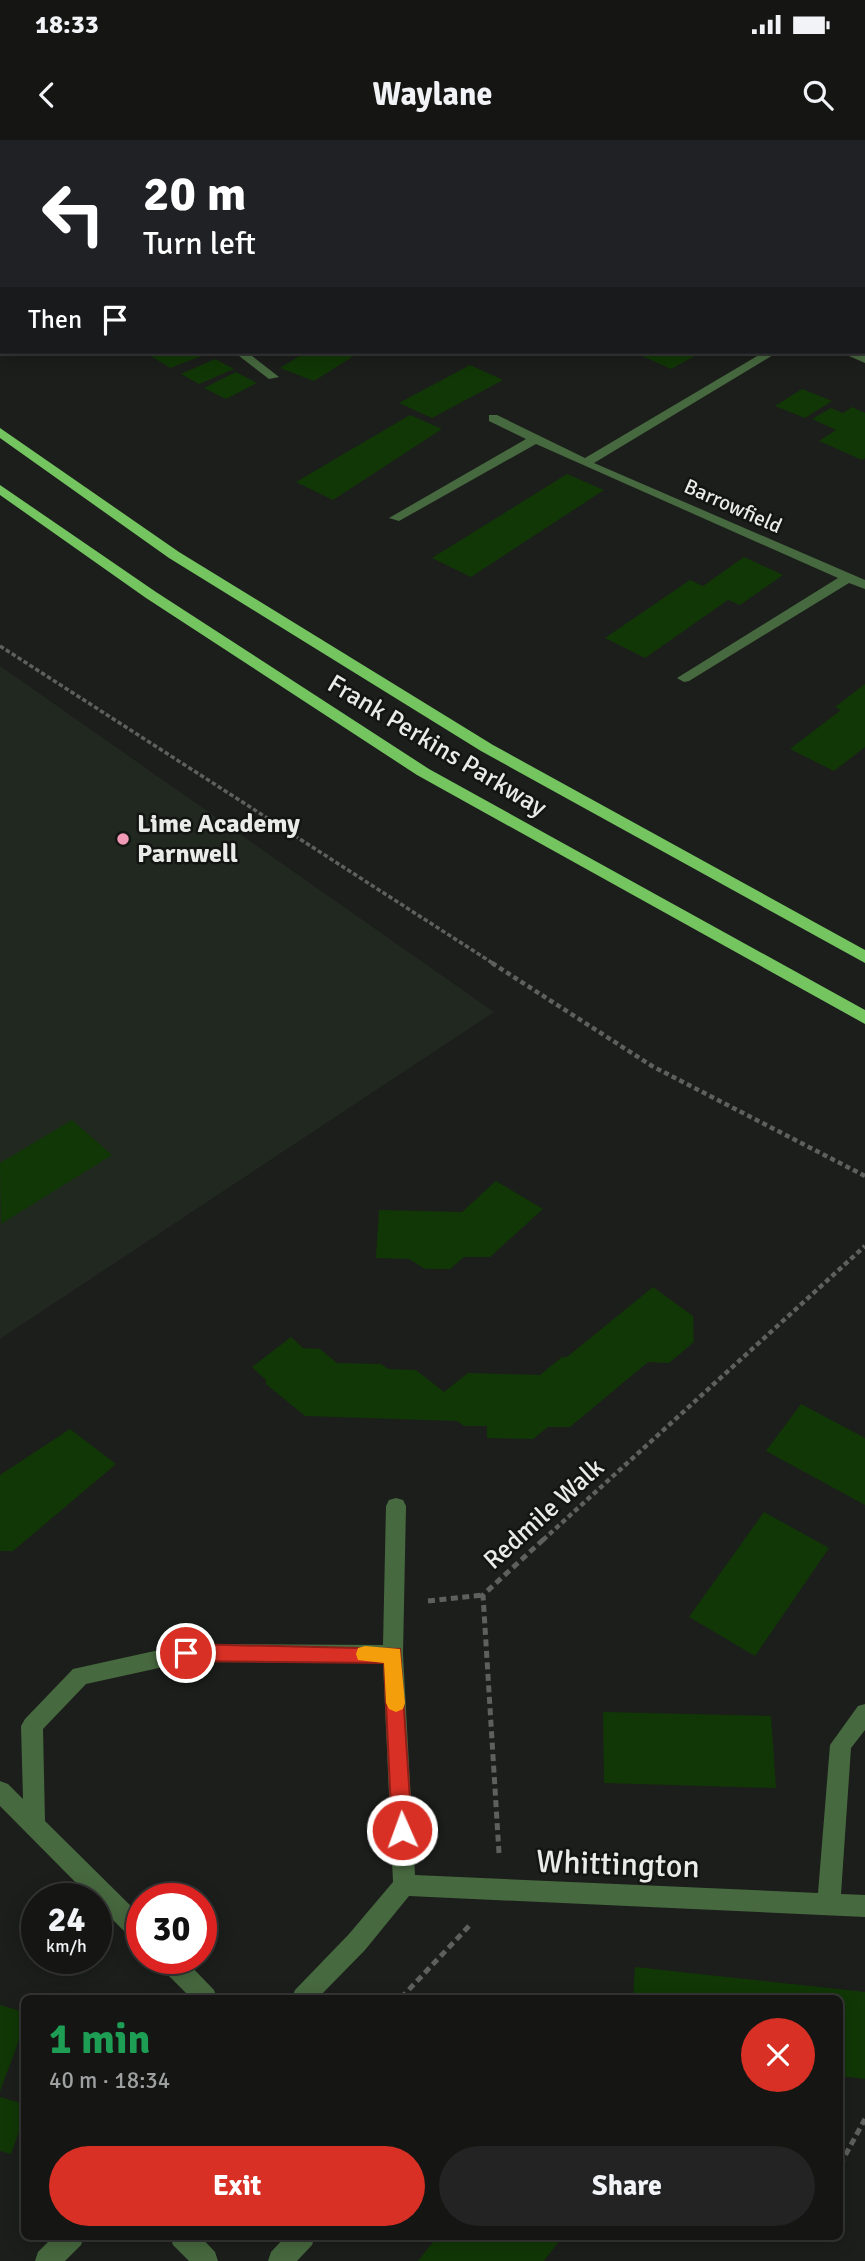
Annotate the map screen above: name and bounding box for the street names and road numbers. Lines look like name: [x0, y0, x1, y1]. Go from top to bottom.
street label: Barrowfield: [680, 473, 786, 539]
street label: Frank Perkins Parkway: [322, 668, 552, 824]
street label: Redmile Walk: [477, 1452, 611, 1576]
street label: Whittington: [535, 1842, 701, 1886]

